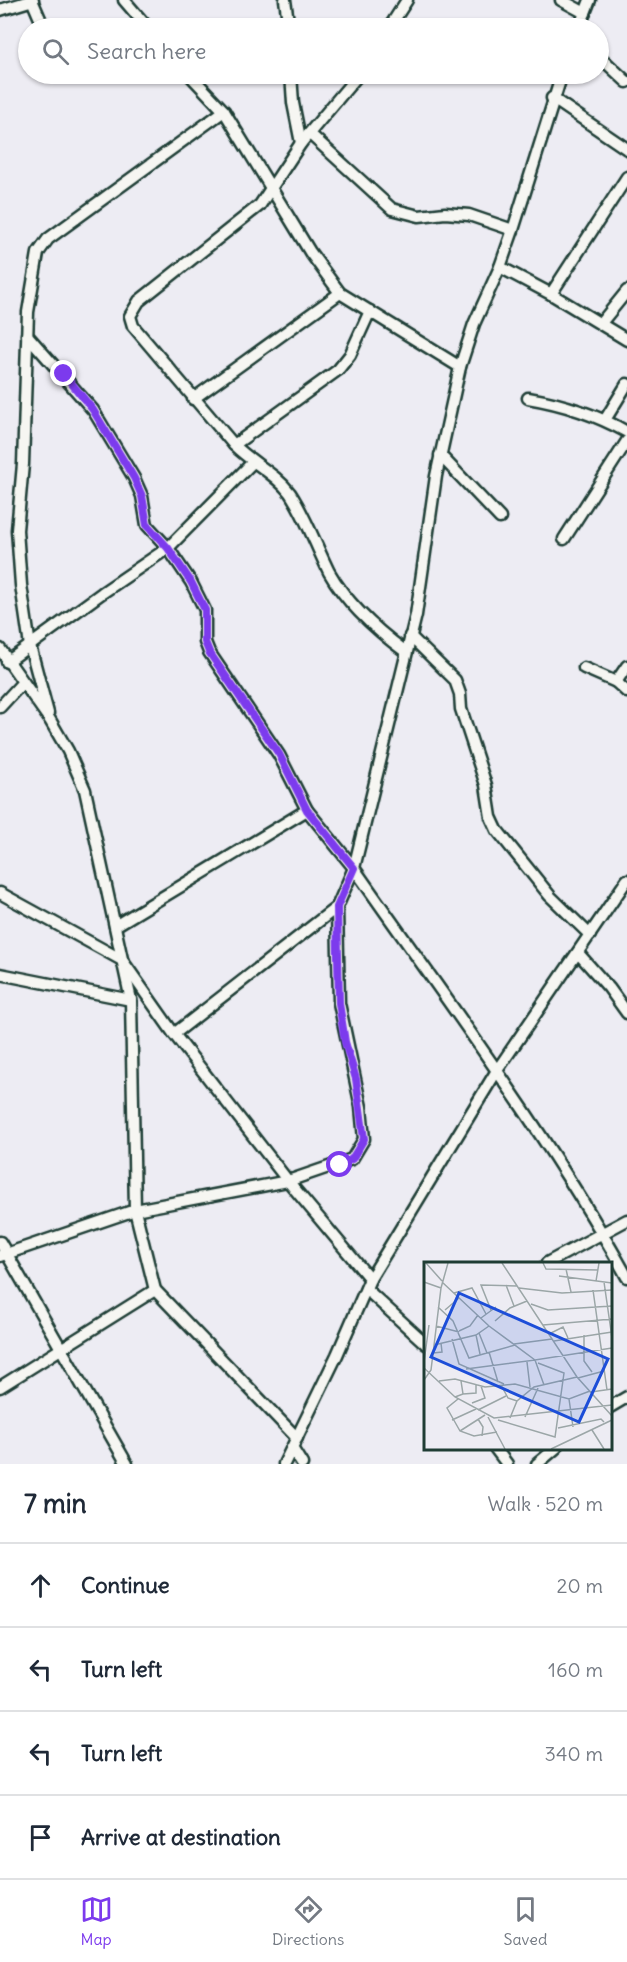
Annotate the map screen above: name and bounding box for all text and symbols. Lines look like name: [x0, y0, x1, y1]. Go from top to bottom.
search box: [18, 18, 609, 84]
icon: search: [39, 35, 72, 68]
text: Search here: [87, 37, 206, 65]
route end: [50, 360, 76, 386]
route start: [326, 1151, 352, 1177]
inset map: [424, 1262, 612, 1449]
text: 7 min: [24, 1487, 87, 1520]
text: Walk · 520 m: [488, 1491, 603, 1516]
icon: ahead: [24, 1569, 57, 1602]
text: Continue: [81, 1571, 170, 1599]
text: 20 m: [557, 1573, 603, 1598]
icon: left: [24, 1653, 57, 1686]
text: Turn left: [81, 1655, 162, 1683]
text: 160 m: [548, 1657, 603, 1682]
icon: left: [24, 1737, 57, 1770]
text: Turn left: [81, 1739, 162, 1767]
text: 340 m: [545, 1741, 603, 1766]
icon: arrive: [24, 1821, 57, 1854]
text: Arrive at destination: [81, 1823, 281, 1851]
tab: Map: [80, 1893, 113, 1949]
tab: Directions: [272, 1893, 344, 1949]
tab: Saved: [504, 1893, 547, 1949]

